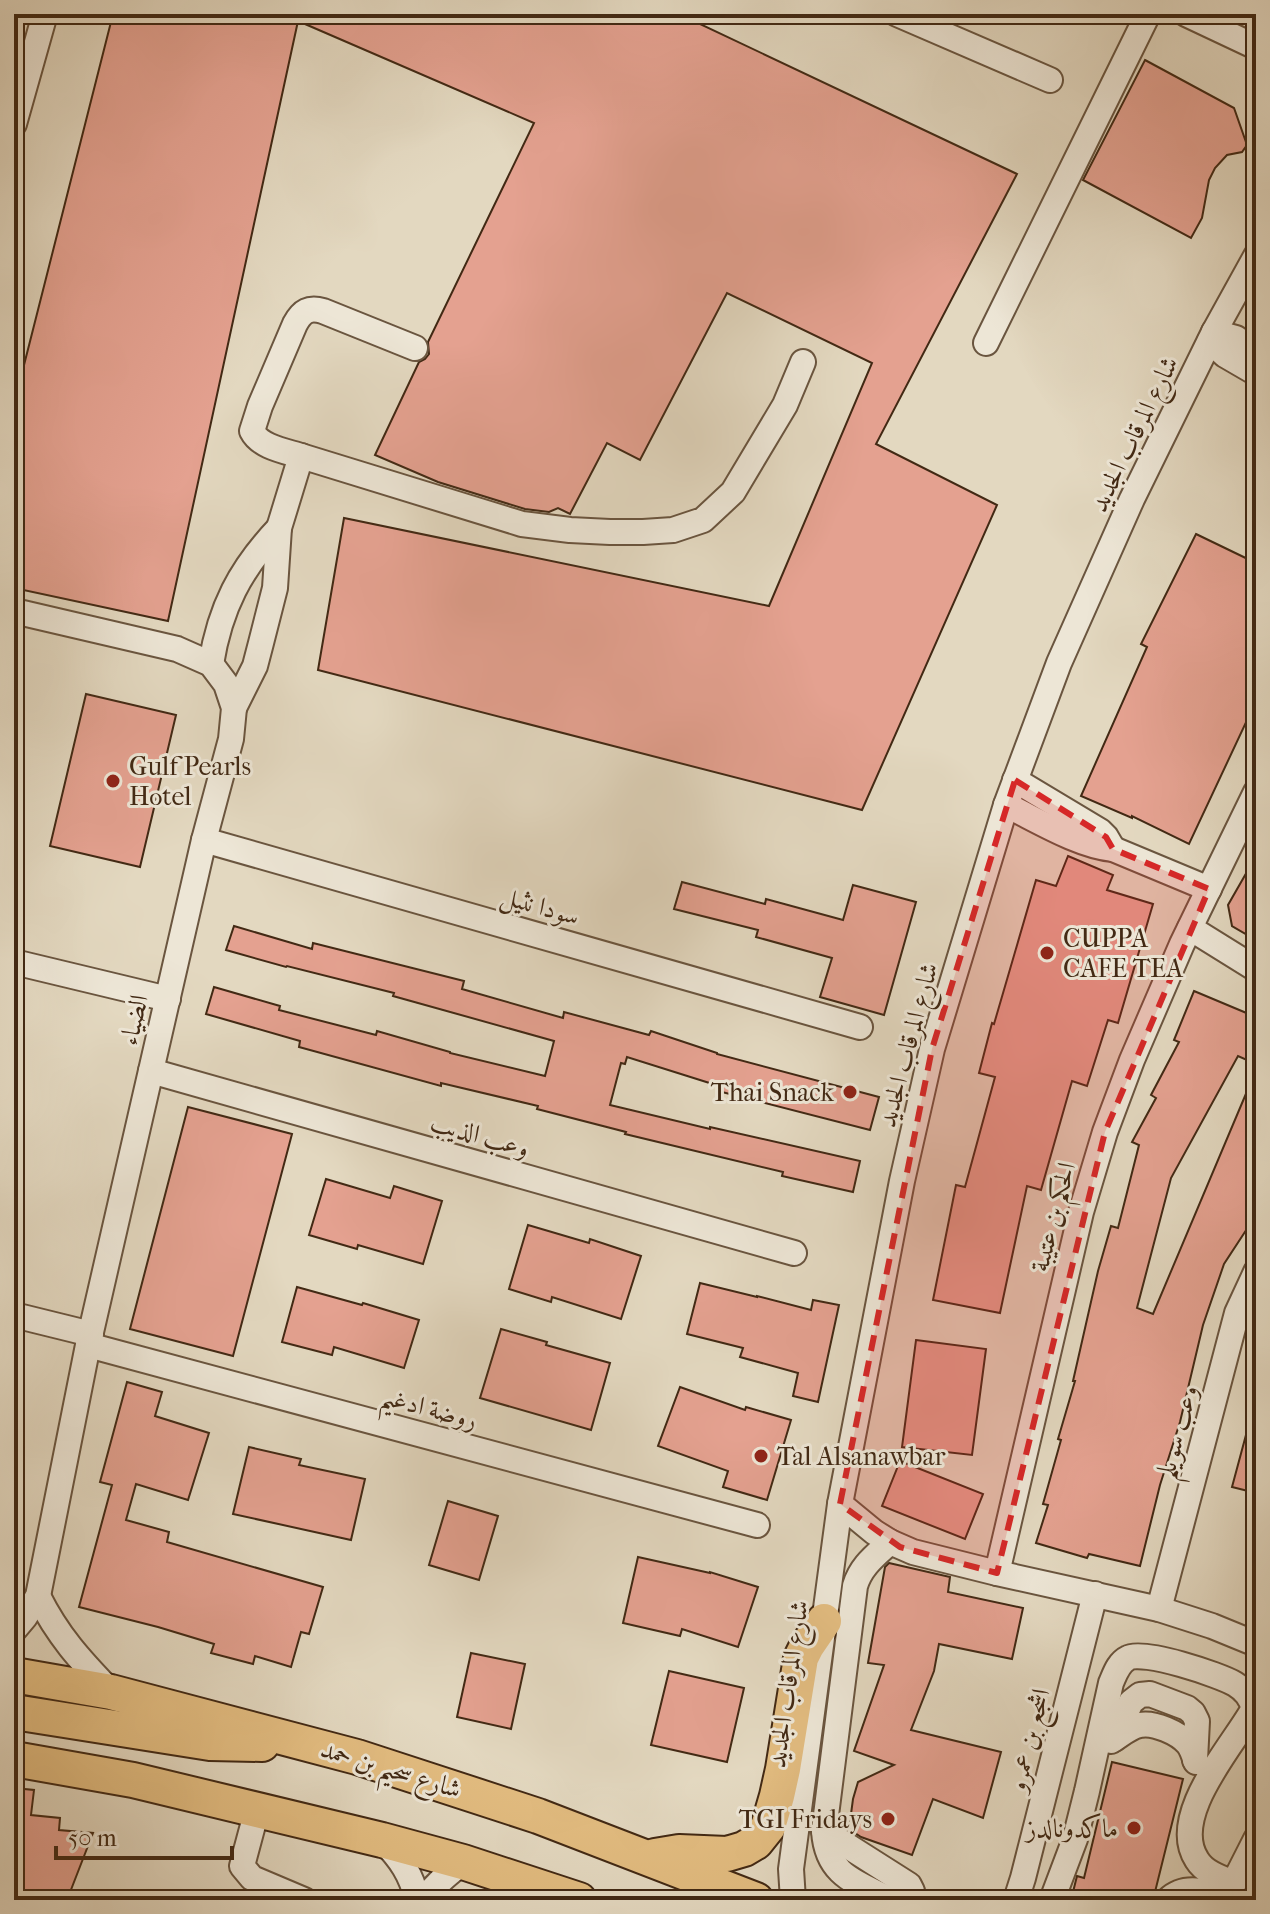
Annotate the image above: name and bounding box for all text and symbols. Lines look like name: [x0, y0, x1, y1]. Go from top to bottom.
street label: شارع المرقاب الجديد: [1083, 351, 1190, 519]
place label: Gulf Pearls Hotel: [129, 751, 251, 812]
marker: Gulf Pearls Hotel: [104, 772, 122, 790]
street label: سودا نثيل: [496, 880, 583, 934]
place label: CUPPA CAFE TEA: [1063, 923, 1184, 984]
marker: CUPPA CAFE TEA: [1038, 944, 1056, 962]
street label: شارع المرقاب الجديد: [871, 959, 951, 1132]
street label: الضياء: [113, 992, 155, 1048]
place label: Thai Snack: [711, 1077, 835, 1108]
marker: Thai Snack: [841, 1083, 859, 1101]
street label: وعب الذيب: [427, 1106, 533, 1165]
street label: الحكم بن عتيبة: [1024, 1159, 1091, 1277]
street label: روضة ادغيم: [375, 1380, 481, 1445]
street label: وعب سويلم: [1150, 1382, 1214, 1485]
place label: Tal Alsanawbar: [777, 1441, 945, 1472]
marker: Tal Alsanawbar: [752, 1447, 770, 1465]
street label: شارع المرقاب الجديد: [761, 1598, 821, 1771]
street label: اشجع بن عمرو: [1001, 1685, 1064, 1799]
street label: شارع سحيم بن حمد: [314, 1733, 465, 1815]
place label: TGI Fridays: [739, 1804, 872, 1835]
scale bar: [56, 1810, 232, 1860]
marker: TGI Fridays: [879, 1810, 897, 1828]
place label: ماكدونالدز: [1023, 1812, 1118, 1844]
marker: ماكدونالدز: [1125, 1819, 1143, 1837]
text: 50 m: [68, 1824, 117, 1852]

